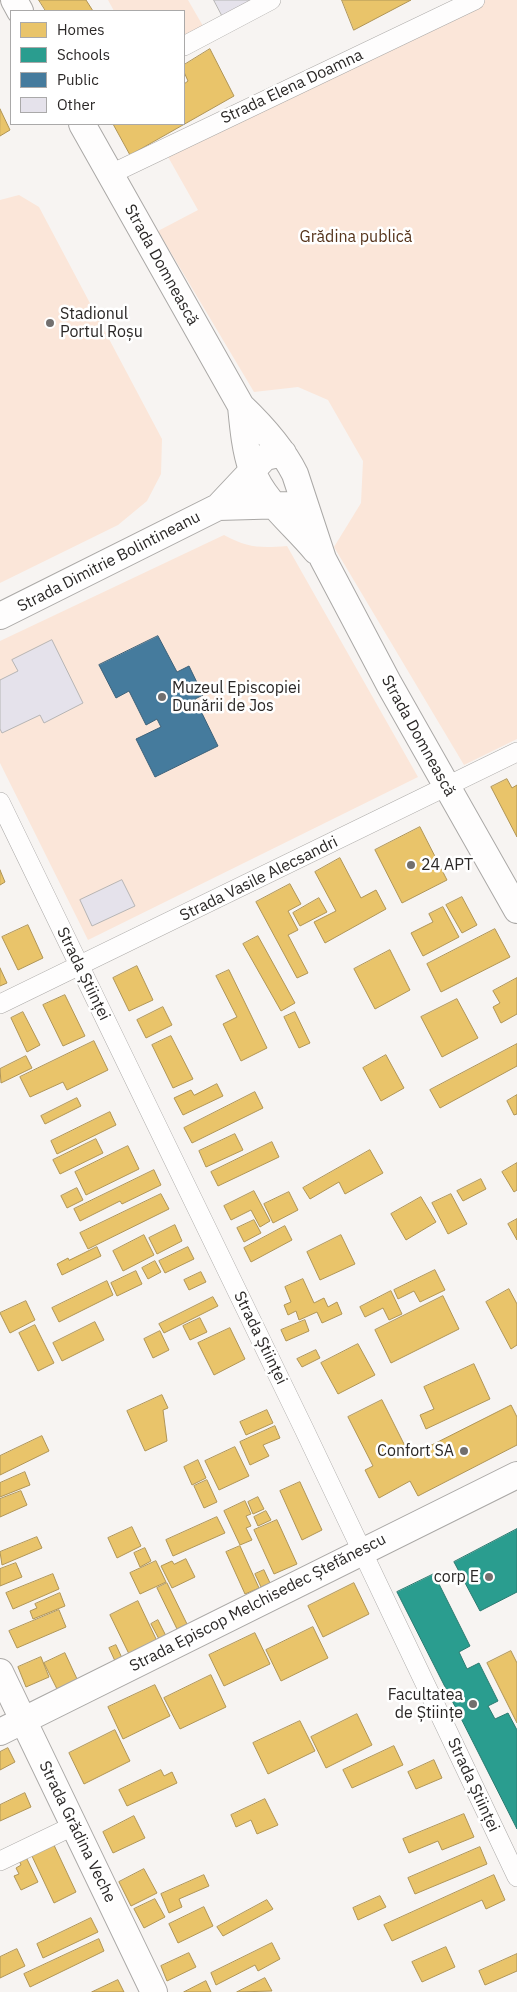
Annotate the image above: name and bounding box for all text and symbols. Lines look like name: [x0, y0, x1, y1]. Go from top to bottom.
legend: [10, 10, 185, 125]
text: Homes: [57, 20, 105, 39]
text: Schools: [57, 45, 110, 64]
street label: Strada Elena Doamna: [218, 46, 366, 128]
text: Public: [57, 70, 99, 89]
text: Other: [57, 95, 95, 114]
street label: Strada Domnească: [120, 201, 202, 329]
park label: Grădina publică: [300, 227, 412, 247]
place label: Stadionul Portul Roșu: [60, 304, 143, 342]
marker: Stadionul Portul Roșu: [44, 317, 56, 329]
street label: Strada Dimitrie Bolintineanu: [14, 507, 204, 617]
street label: Strada Domnească: [377, 672, 459, 800]
place label: Muzeul Episcopiei Dunării de Jos: [172, 678, 301, 716]
marker: Muzeul Episcopiei Dunării de Jos: [156, 691, 168, 703]
street label: Strada Vasile Alecsandri: [177, 832, 341, 926]
place label: 24 APT: [421, 855, 473, 875]
marker: 24 APT: [405, 859, 417, 871]
street label: Strada Științei: [52, 924, 114, 1024]
street label: Strada Științei: [229, 1288, 291, 1388]
place label: Confort SA: [377, 1441, 454, 1461]
marker: Confort SA: [458, 1445, 470, 1457]
street label: Strada Episcop Melchisedec Ștefănescu: [127, 1530, 389, 1676]
place label: corp E: [434, 1567, 479, 1587]
marker: corp E: [483, 1571, 495, 1583]
place label: Facultatea de Științe: [388, 1685, 463, 1723]
marker: Facultatea de Științe: [467, 1698, 479, 1710]
street label: Strada Științei: [443, 1735, 503, 1835]
street label: Strada Grădina Veche: [34, 1758, 120, 1906]

